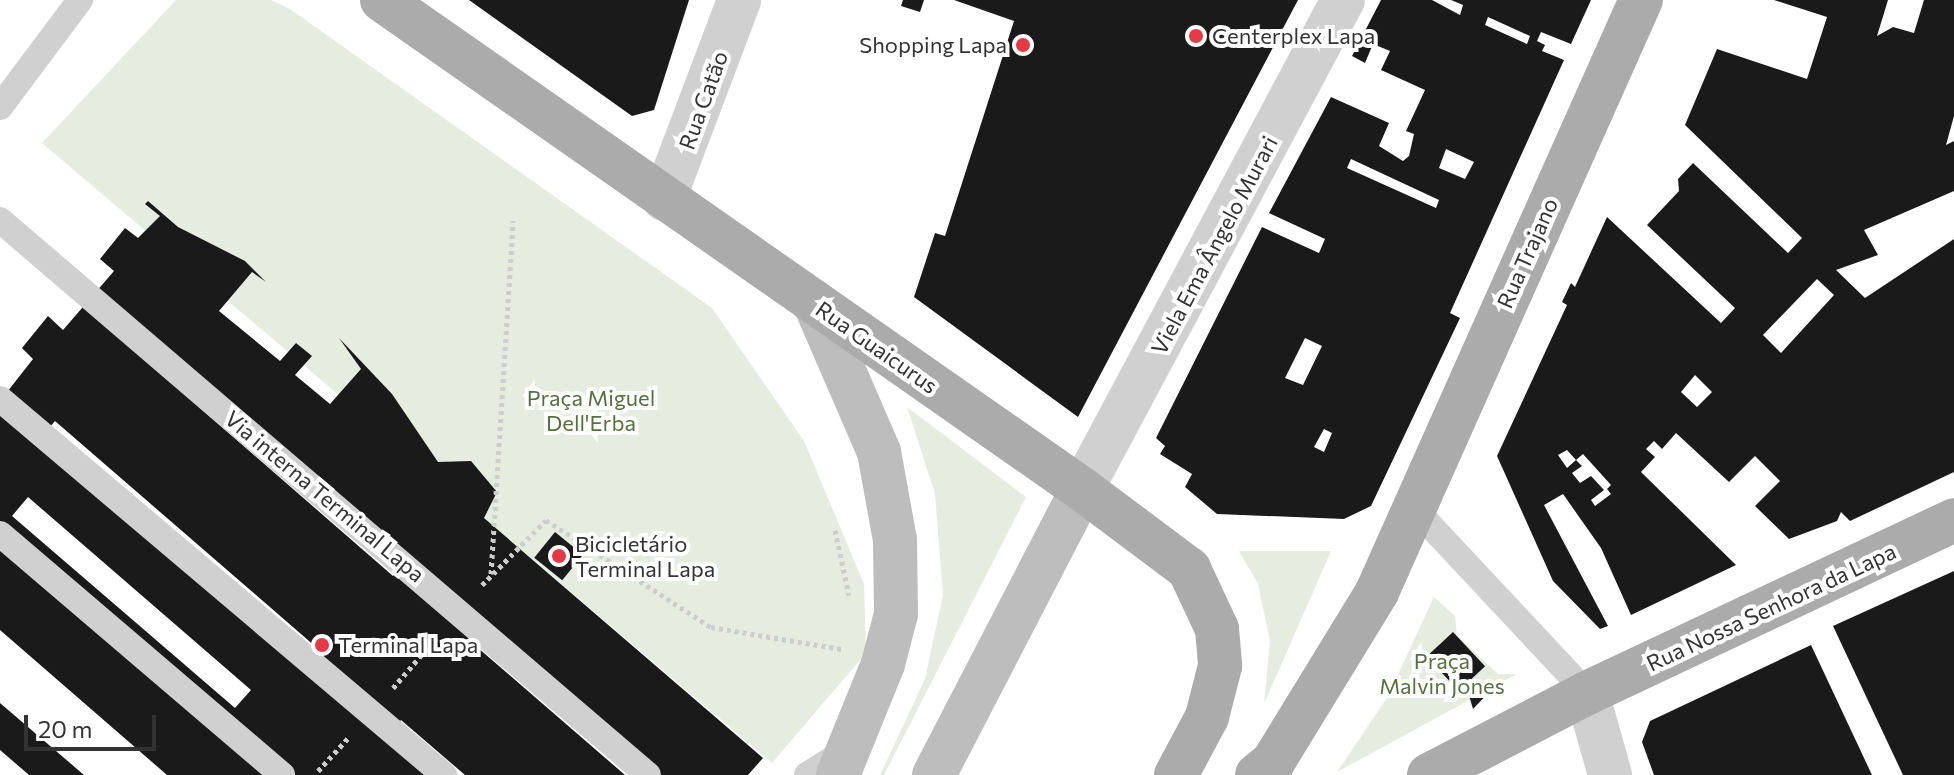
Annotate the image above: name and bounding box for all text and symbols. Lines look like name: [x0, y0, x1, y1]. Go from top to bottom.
place label: Centerplex Lapa: [1212, 23, 1375, 49]
marker: Centerplex Lapa: [1187, 27, 1205, 45]
place label: Shopping Lapa: [859, 32, 1007, 58]
marker: Shopping Lapa: [1014, 36, 1032, 54]
street label: Rua Catão: [673, 47, 733, 153]
street label: Viela Ema Ângelo Murari: [1145, 131, 1283, 359]
street label: Rua Trajano: [1491, 194, 1563, 312]
street label: Rua Guaicurus: [811, 295, 943, 399]
park label: Praça Miguel Dell'Erba: [527, 384, 655, 436]
street label: Via interna Terminal Lapa: [220, 405, 430, 587]
place label: Bicicletário Terminal Lapa: [575, 530, 715, 582]
street label: Rua Nossa Senhora da Lapa: [1642, 538, 1900, 676]
marker: Bicicletário Terminal Lapa: [550, 547, 568, 565]
place label: Terminal Lapa: [338, 632, 478, 658]
marker: Terminal Lapa: [313, 636, 331, 654]
park label: Praça Malvin Jones: [1379, 647, 1505, 698]
scale bar: [28, 699, 160, 749]
text: 20 m: [38, 714, 92, 743]

